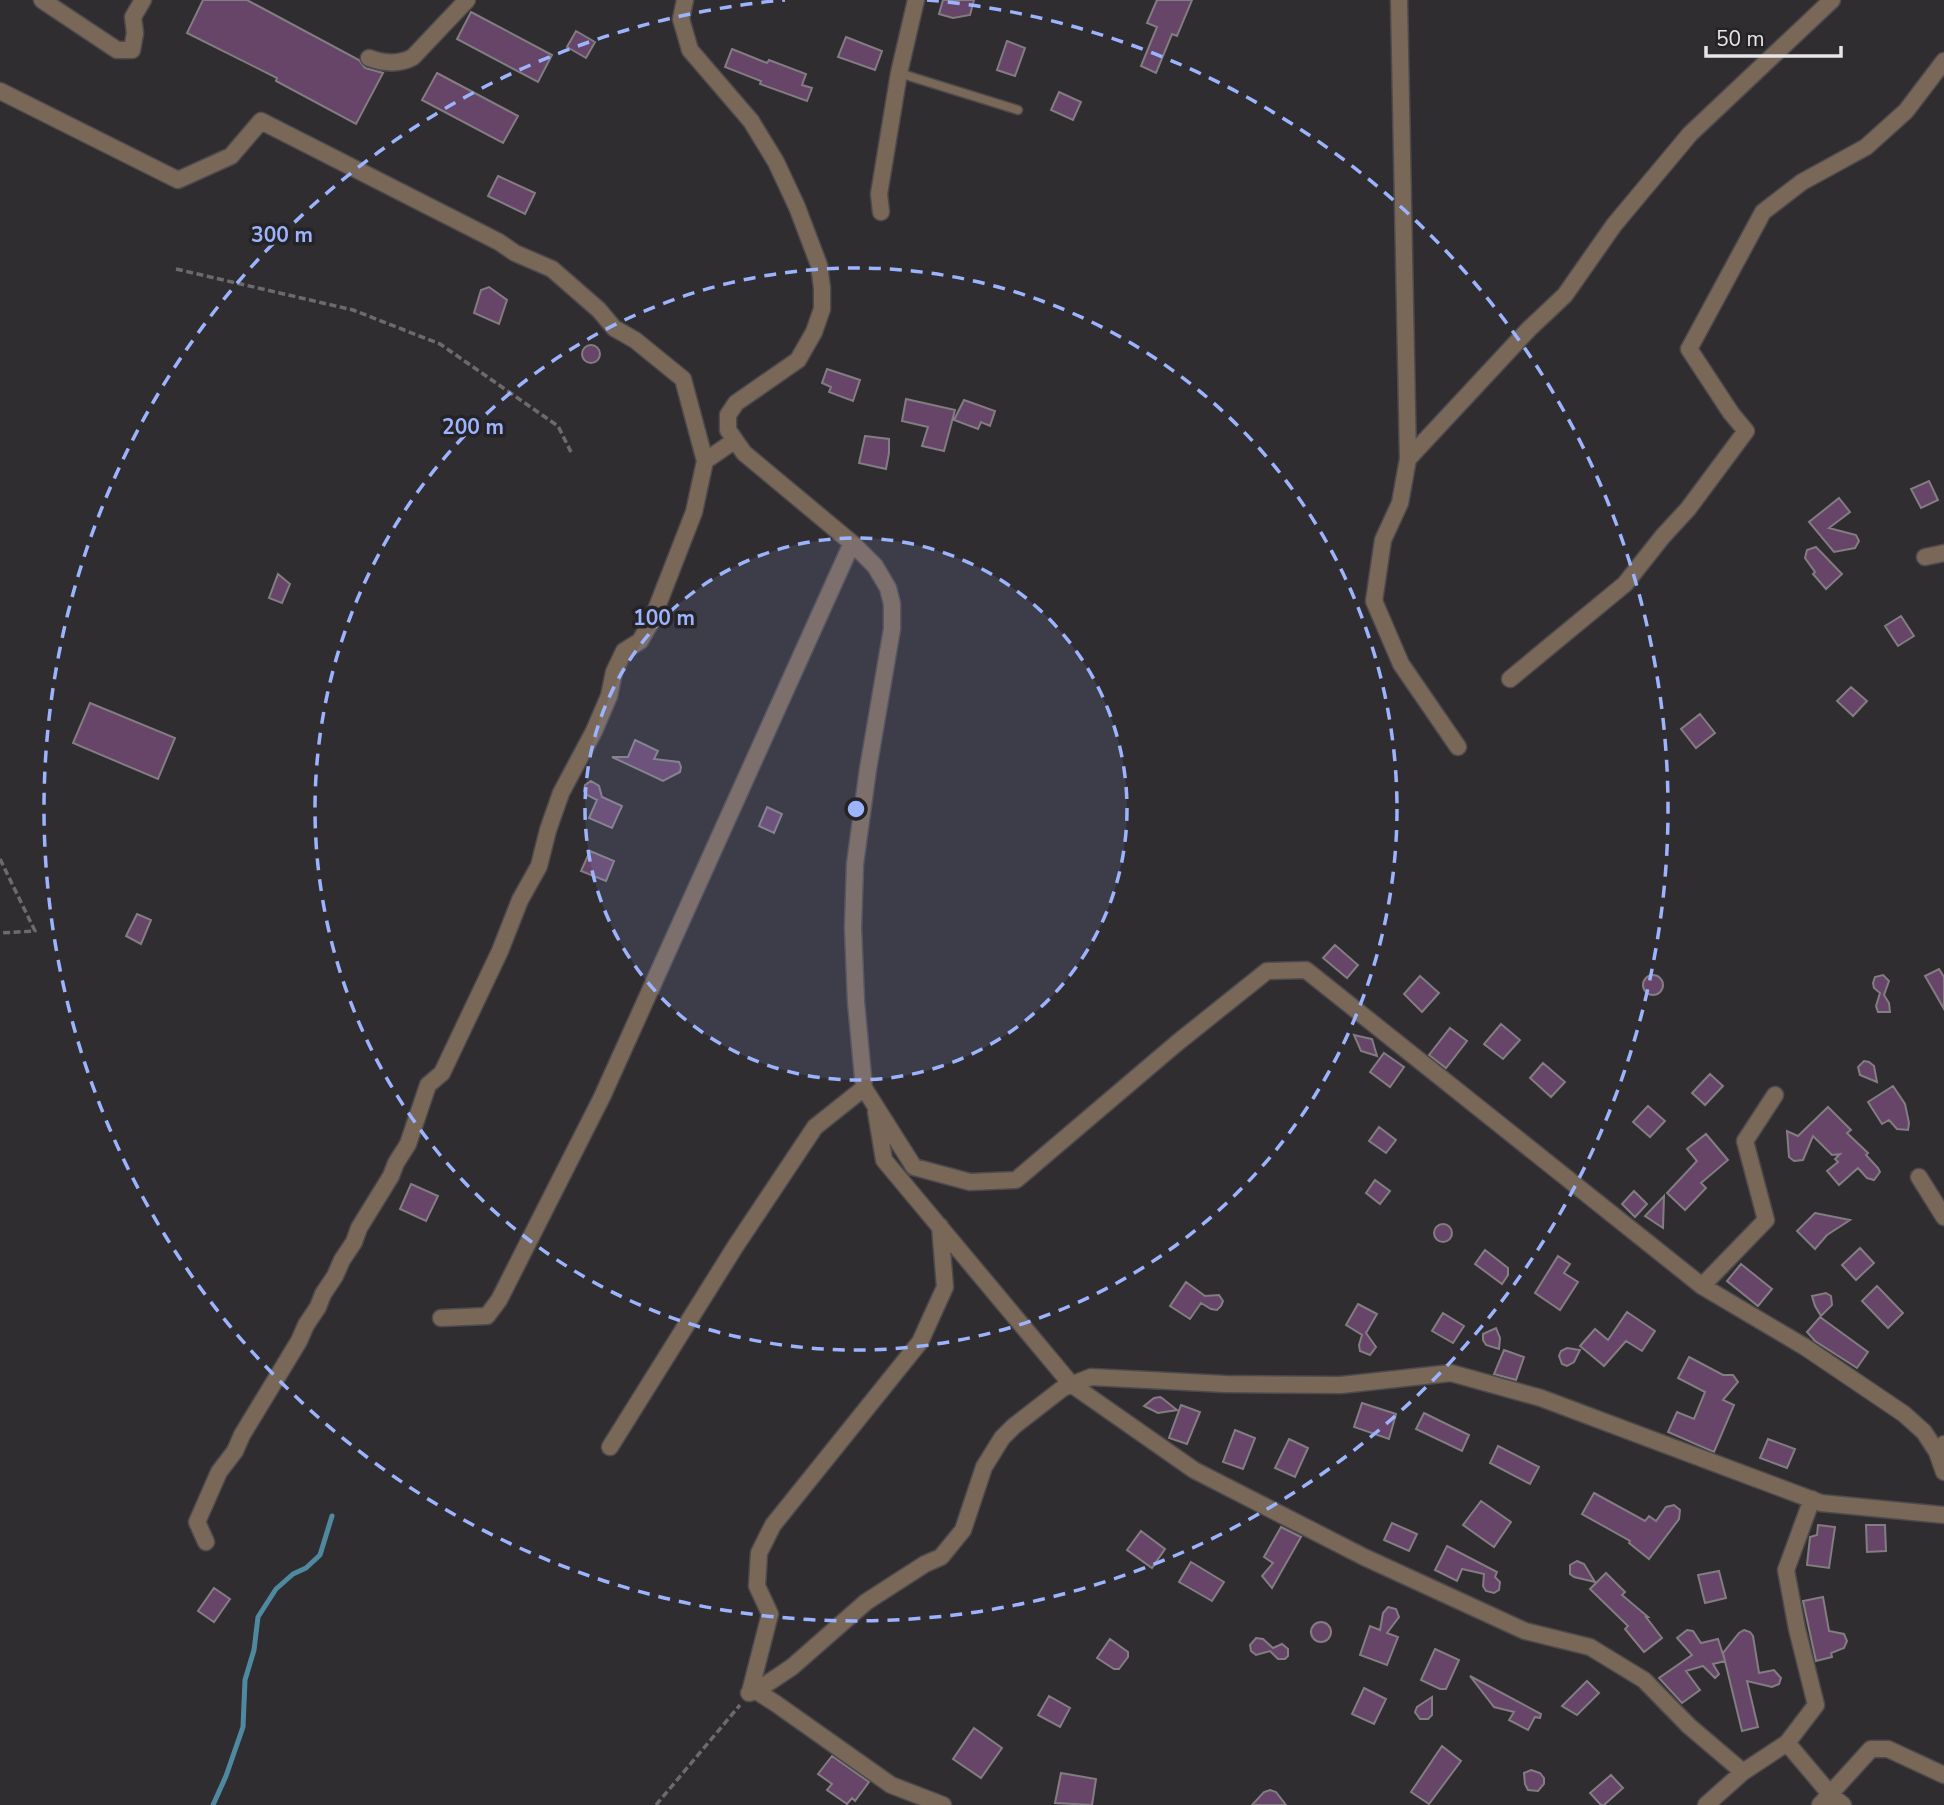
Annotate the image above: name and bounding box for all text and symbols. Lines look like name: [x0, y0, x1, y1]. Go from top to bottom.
scale bar: [1706, 14, 1841, 58]
text: 50 m: [1716, 25, 1765, 53]
text: 300 m: [251, 221, 313, 249]
text: 200 m: [442, 413, 504, 441]
text: 100 m: [633, 604, 695, 632]
centre of rings: [844, 797, 868, 821]

